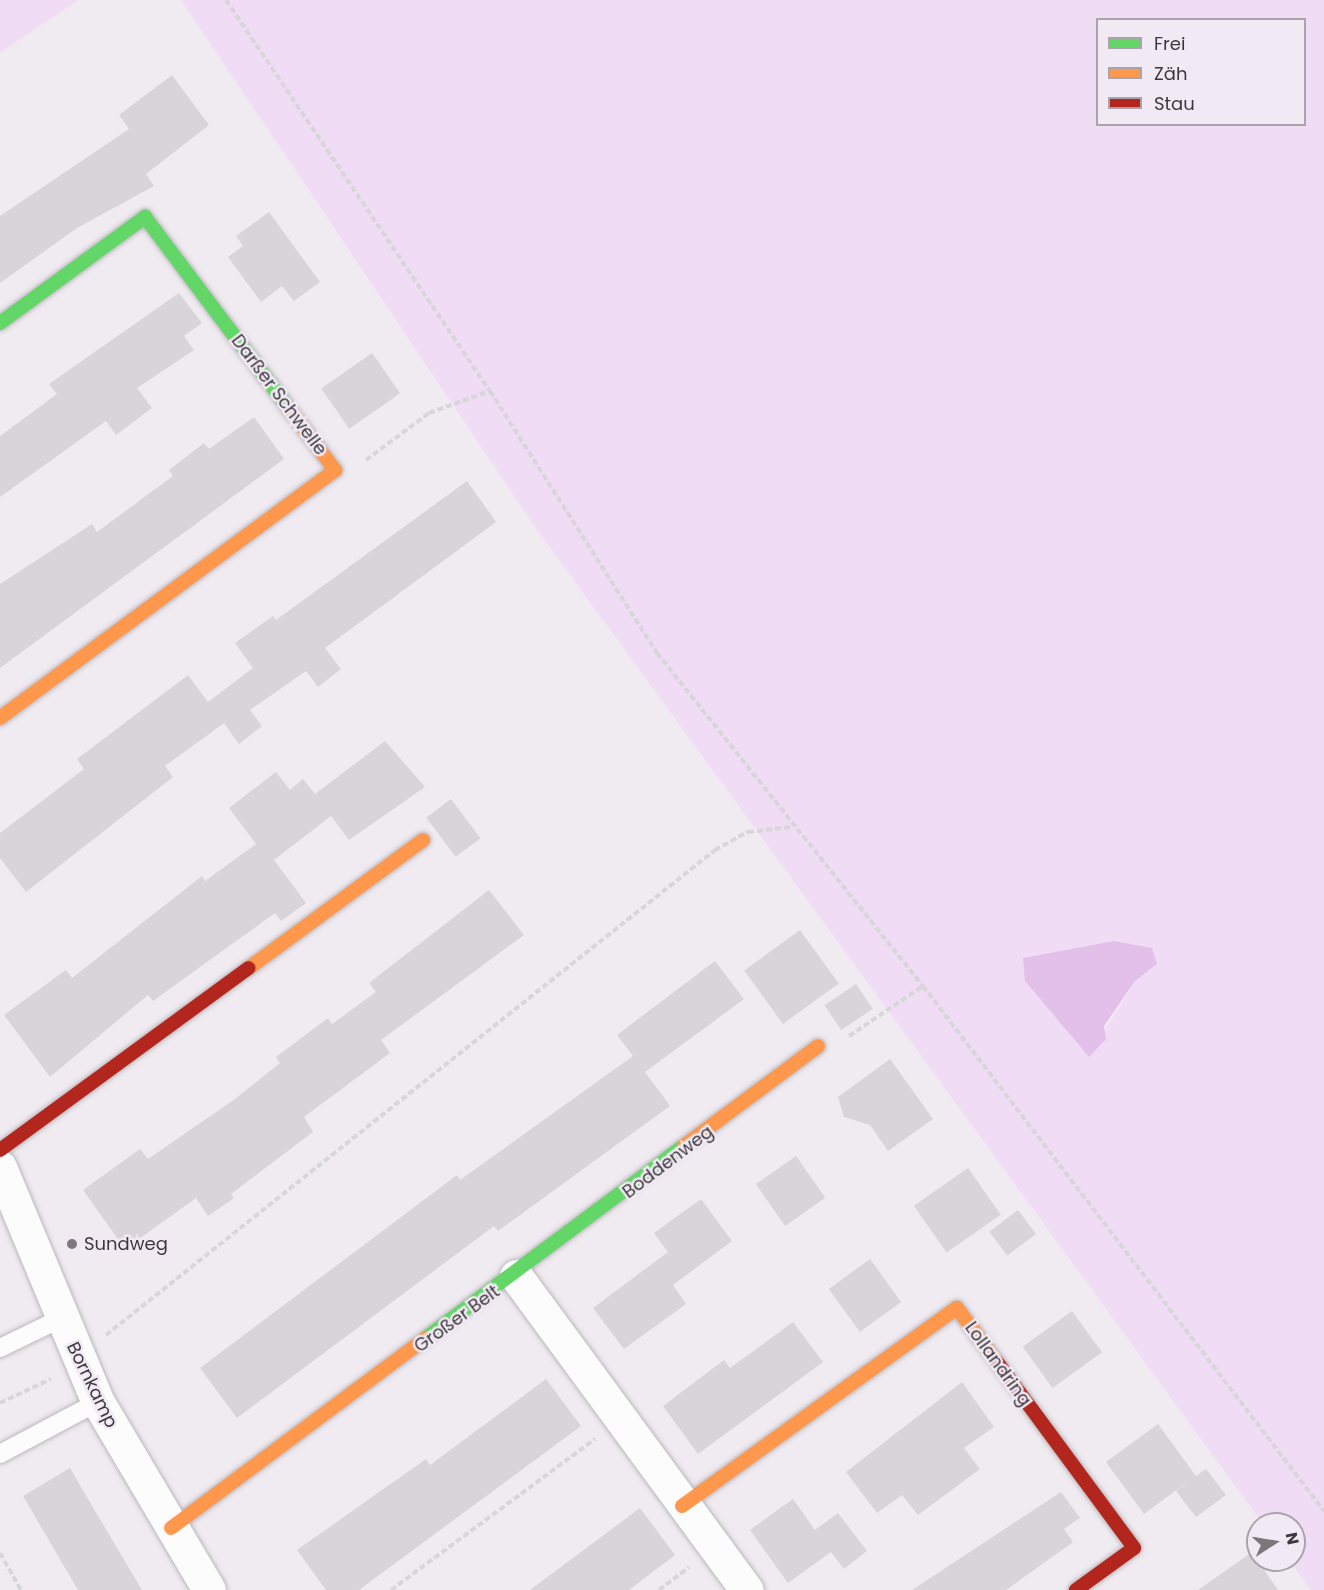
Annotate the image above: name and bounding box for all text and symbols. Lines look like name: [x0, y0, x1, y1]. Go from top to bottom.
legend: [1096, 18, 1306, 126]
text: Frei: [1154, 31, 1185, 56]
text: Zäh: [1154, 61, 1187, 86]
text: Stau: [1154, 91, 1195, 116]
street label: Darßer Schwelle: [227, 330, 331, 460]
street label: Boddenweg: [619, 1121, 717, 1203]
place label: Sundweg: [84, 1233, 168, 1255]
marker: Sundweg: [65, 1237, 79, 1251]
street label: Großer Belt: [410, 1281, 504, 1357]
street label: Lollandring: [960, 1318, 1036, 1410]
street label: Bornkamp: [62, 1339, 122, 1431]
north arrow: [1246, 1512, 1306, 1572]
text: N: [1280, 1530, 1305, 1547]

